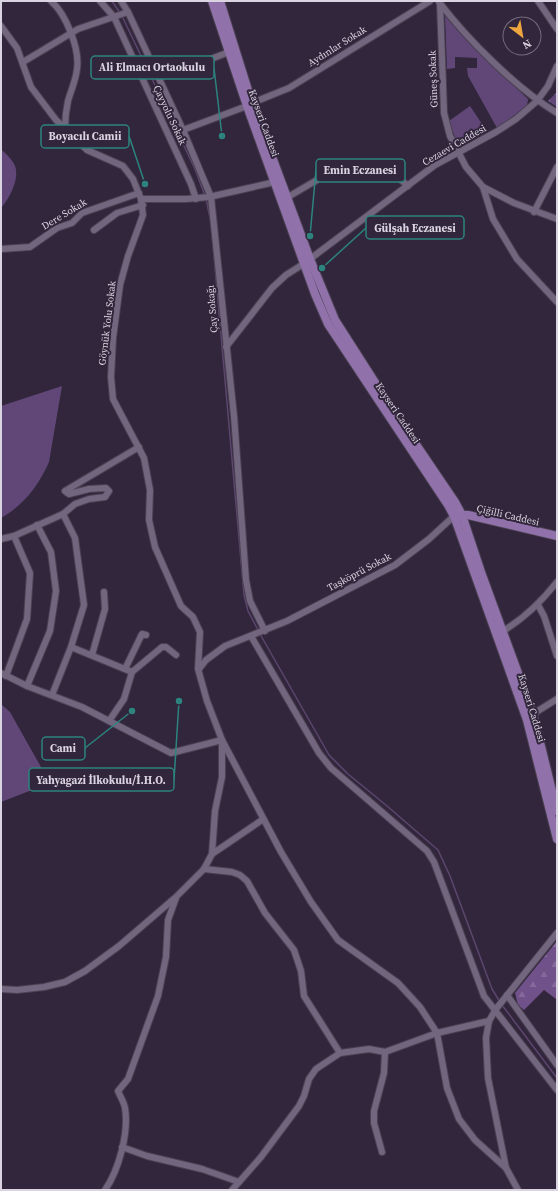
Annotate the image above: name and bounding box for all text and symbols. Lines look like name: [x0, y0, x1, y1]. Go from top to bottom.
north arrow: [502, 16, 542, 56]
street label: Aydınlar Sokak: [305, 23, 369, 69]
text: N: [520, 36, 534, 53]
street label: Güneş Sokak: [425, 50, 440, 108]
callout: Ali Elmacı Ortaokulu: [91, 56, 214, 79]
text: Ali Elmacı Ortaokulu: [99, 60, 205, 75]
street label: Çayyolu Sokak: [150, 83, 190, 147]
street label: Kayseri Caddesi: [246, 88, 282, 158]
street label: Cezaevi Caddesi: [420, 121, 488, 169]
callout: Boyacılı Camii: [41, 125, 129, 148]
text: Boyacılı Camii: [49, 129, 122, 144]
callout: Emin Eczanesi: [316, 159, 405, 182]
text: Emin Eczanesi: [323, 163, 397, 178]
street label: Dere Sokak: [39, 195, 89, 233]
callout: Gülşah Eczanesi: [366, 216, 464, 239]
text: Gülşah Eczanesi: [374, 221, 456, 236]
street label: Göynük Yolu Sokak: [95, 279, 119, 366]
street label: Çay Sokağı: [203, 285, 221, 333]
street label: Kayseri Caddesi: [373, 380, 423, 446]
street label: Çiğilli Caddesi: [475, 501, 541, 529]
street label: Taşköprü Sokak: [325, 549, 394, 594]
street label: Kayseri Caddesi: [515, 672, 549, 744]
callout: Cami: [42, 737, 85, 760]
text: Cami: [50, 741, 77, 756]
callout: Yahyagazi İlkokulu/İ.H.O.: [29, 768, 174, 791]
text: Yahyagazi İlkokulu/İ.H.O.: [36, 773, 166, 788]

